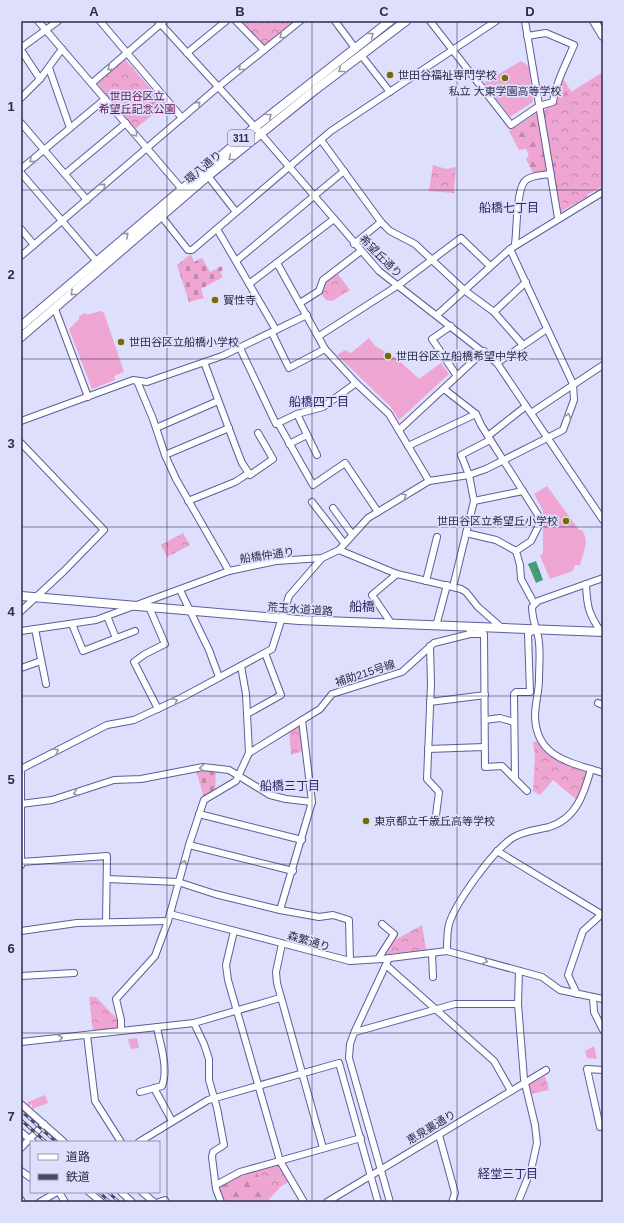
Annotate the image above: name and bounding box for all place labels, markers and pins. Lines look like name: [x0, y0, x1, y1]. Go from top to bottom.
place label: 世田谷福祉専門学校: [398, 69, 497, 81]
marker: 世田谷福祉専門学校: [385, 70, 395, 80]
marker: 私立 大東学園高等学校: [500, 73, 510, 83]
place label: 私立 大東学園高等学校: [448, 85, 562, 97]
place label: 寳性寺: [223, 294, 256, 306]
marker: 寳性寺: [210, 295, 220, 305]
place label: 世田谷区立船橋小学校: [129, 336, 239, 348]
marker: 世田谷区立船橋小学校: [116, 337, 126, 347]
place label: 世田谷区立船橋希望中学校: [396, 350, 528, 362]
marker: 世田谷区立船橋希望中学校: [383, 351, 393, 361]
place label: 世田谷区立希望丘小学校: [437, 515, 558, 527]
marker: 世田谷区立希望丘小学校: [561, 516, 571, 526]
place label: 東京都立千歳丘高等学校: [374, 815, 495, 827]
marker: 東京都立千歳丘高等学校: [361, 816, 371, 826]

